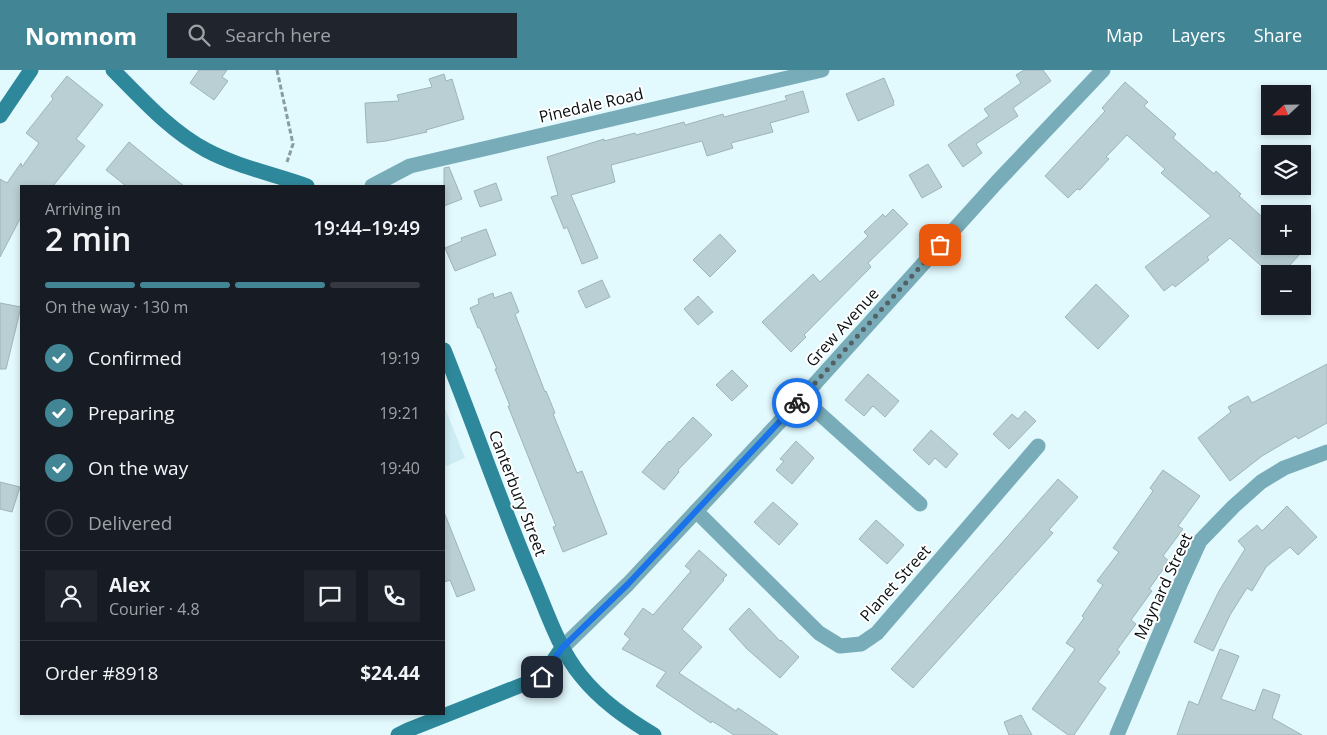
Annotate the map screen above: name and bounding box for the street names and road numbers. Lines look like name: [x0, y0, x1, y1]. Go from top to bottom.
street label: Pinedale Road: [537, 82, 645, 128]
street label: Grew Avenue: [801, 283, 883, 371]
street label: Canterbury Street: [484, 427, 552, 559]
street label: Maynard Street: [1129, 529, 1197, 643]
street label: Planet Street: [855, 540, 935, 626]

